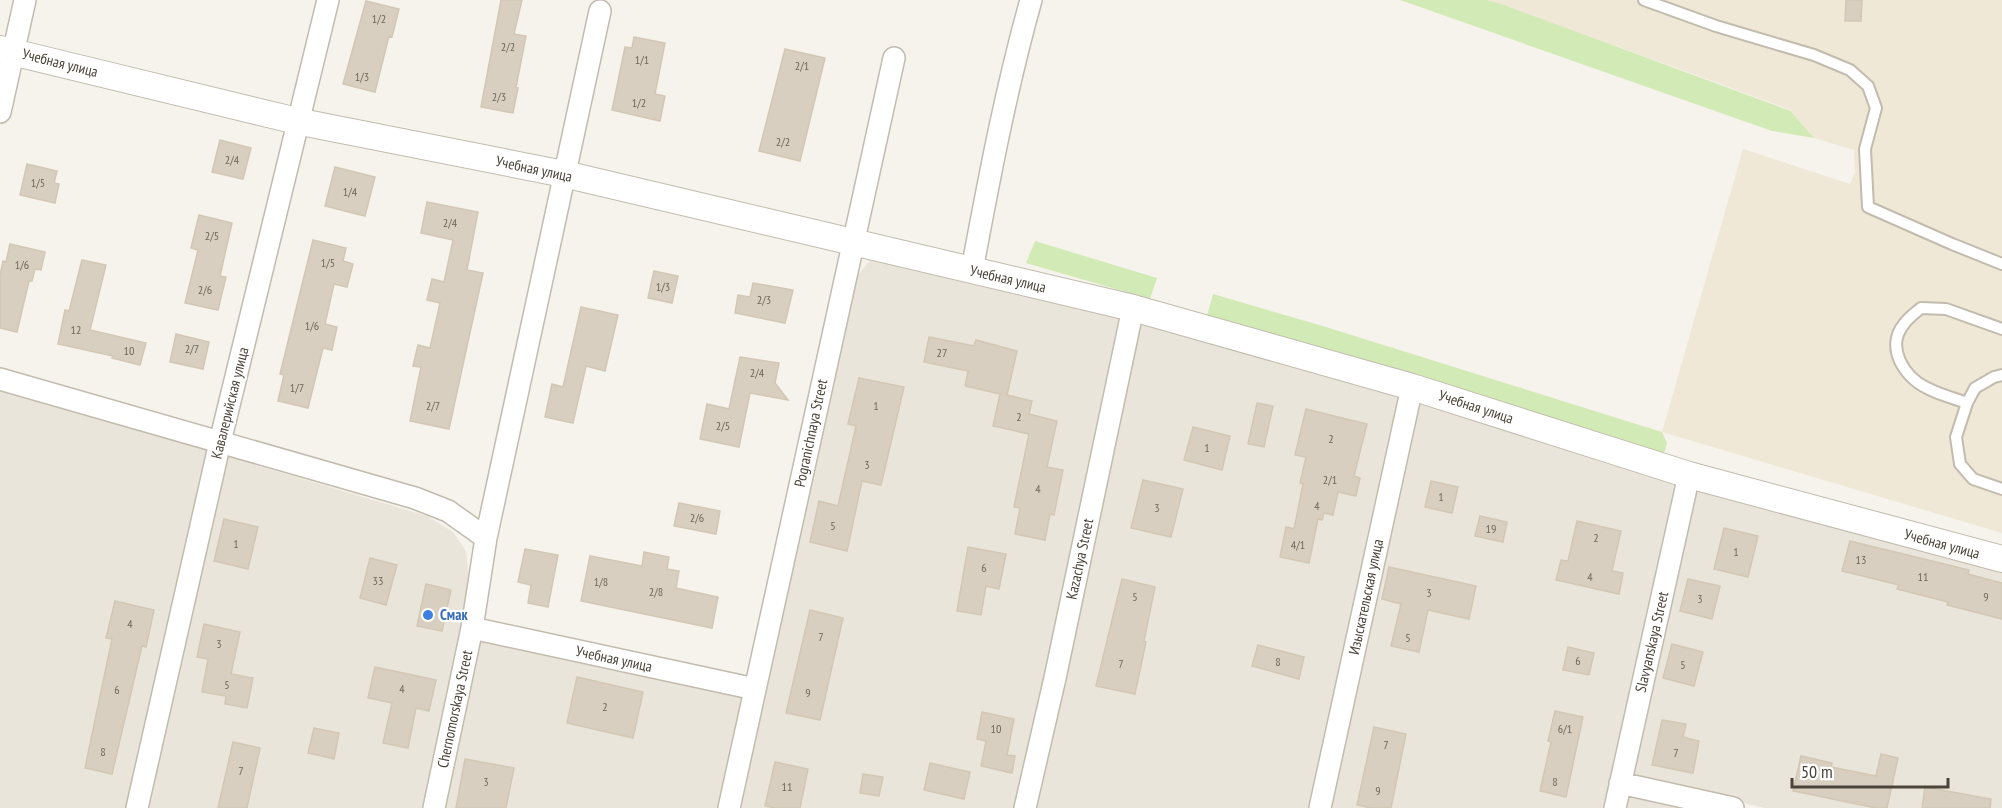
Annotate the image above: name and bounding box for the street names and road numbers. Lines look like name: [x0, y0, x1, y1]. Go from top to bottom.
street label: Учебная улица: [20, 44, 100, 81]
street label: Учебная улица: [494, 151, 574, 186]
street label: Учебная улица: [968, 261, 1048, 296]
street label: Кавалерийская улица: [206, 345, 253, 461]
street label: Pogranichnaya Street: [790, 377, 831, 488]
street label: Учебная улица: [1436, 386, 1516, 428]
street label: Kazachya Street: [1062, 517, 1097, 601]
street label: Учебная улица: [1902, 524, 1982, 563]
street label: Изыскательская улица: [1344, 537, 1387, 656]
street label: Slavyanskaya Street: [1631, 590, 1672, 694]
street label: Учебная улица: [574, 641, 654, 676]
street label: Chernomorskaya Street: [433, 648, 476, 770]

